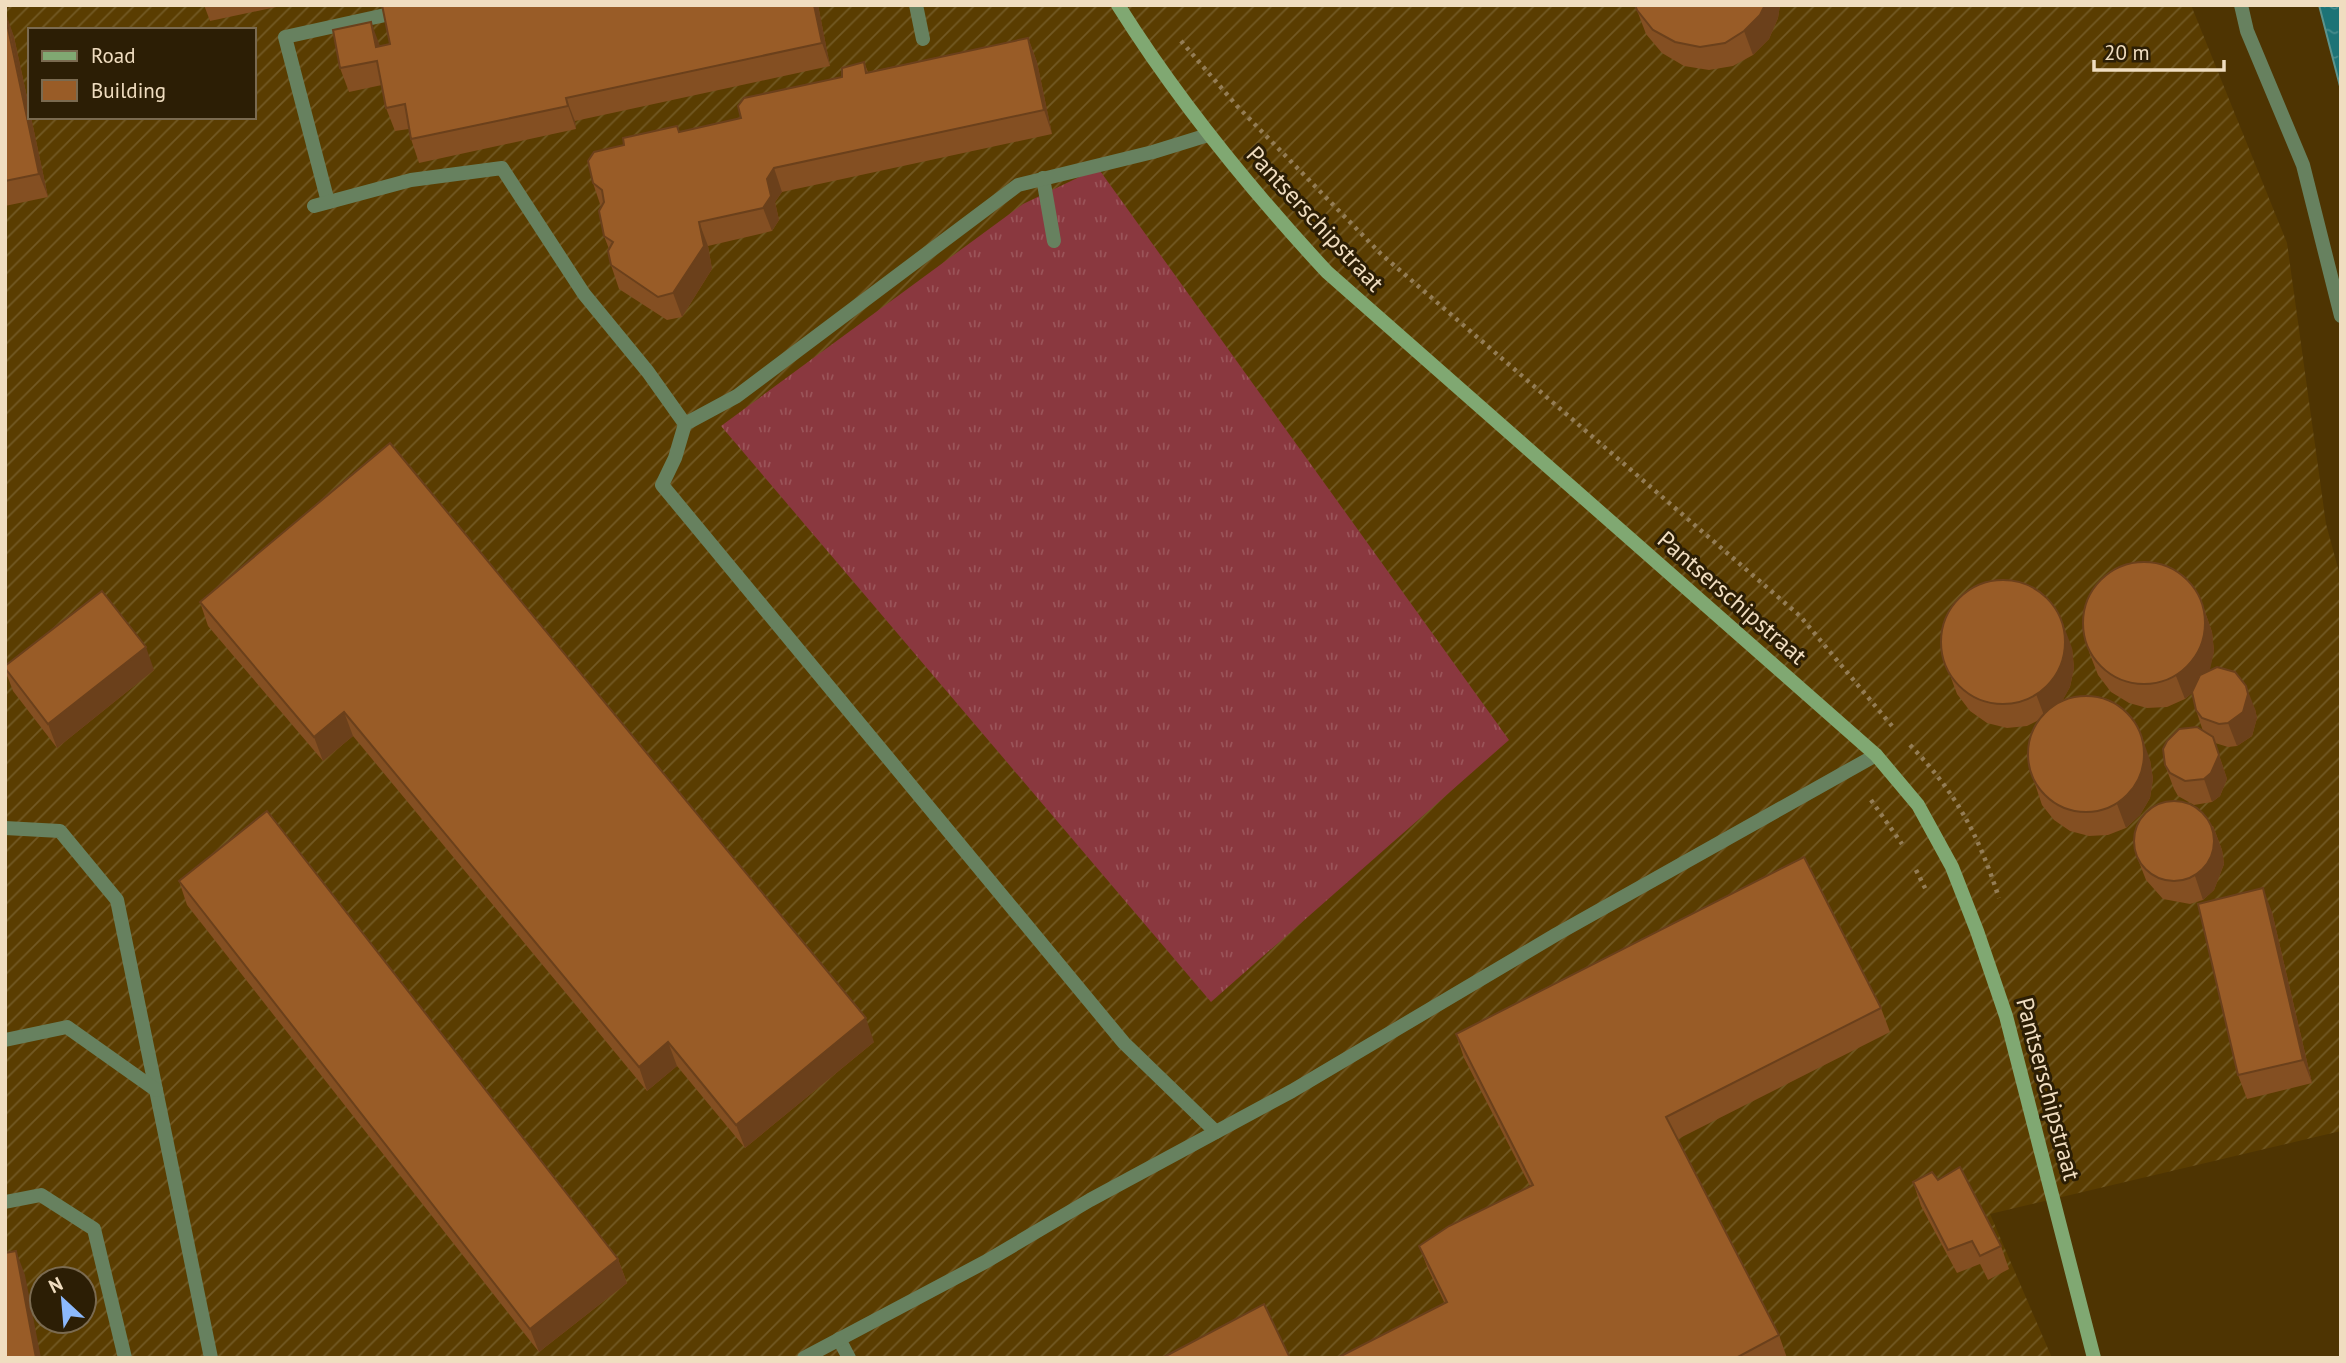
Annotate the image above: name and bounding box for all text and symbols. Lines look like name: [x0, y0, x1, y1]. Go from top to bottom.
legend: [28, 28, 256, 119]
scale bar: [2094, 28, 2224, 72]
text: 20 m: [2104, 39, 2150, 66]
text: Road: [91, 42, 135, 69]
text: Building: [91, 77, 166, 104]
street label: Pantserschipstraat: [1240, 139, 1391, 298]
street label: Pantserschipstraat: [1651, 524, 1813, 671]
street label: Pantserschipstraat: [2009, 994, 2088, 1184]
north arrow: [28, 1265, 98, 1335]
text: N: [45, 1271, 66, 1298]

